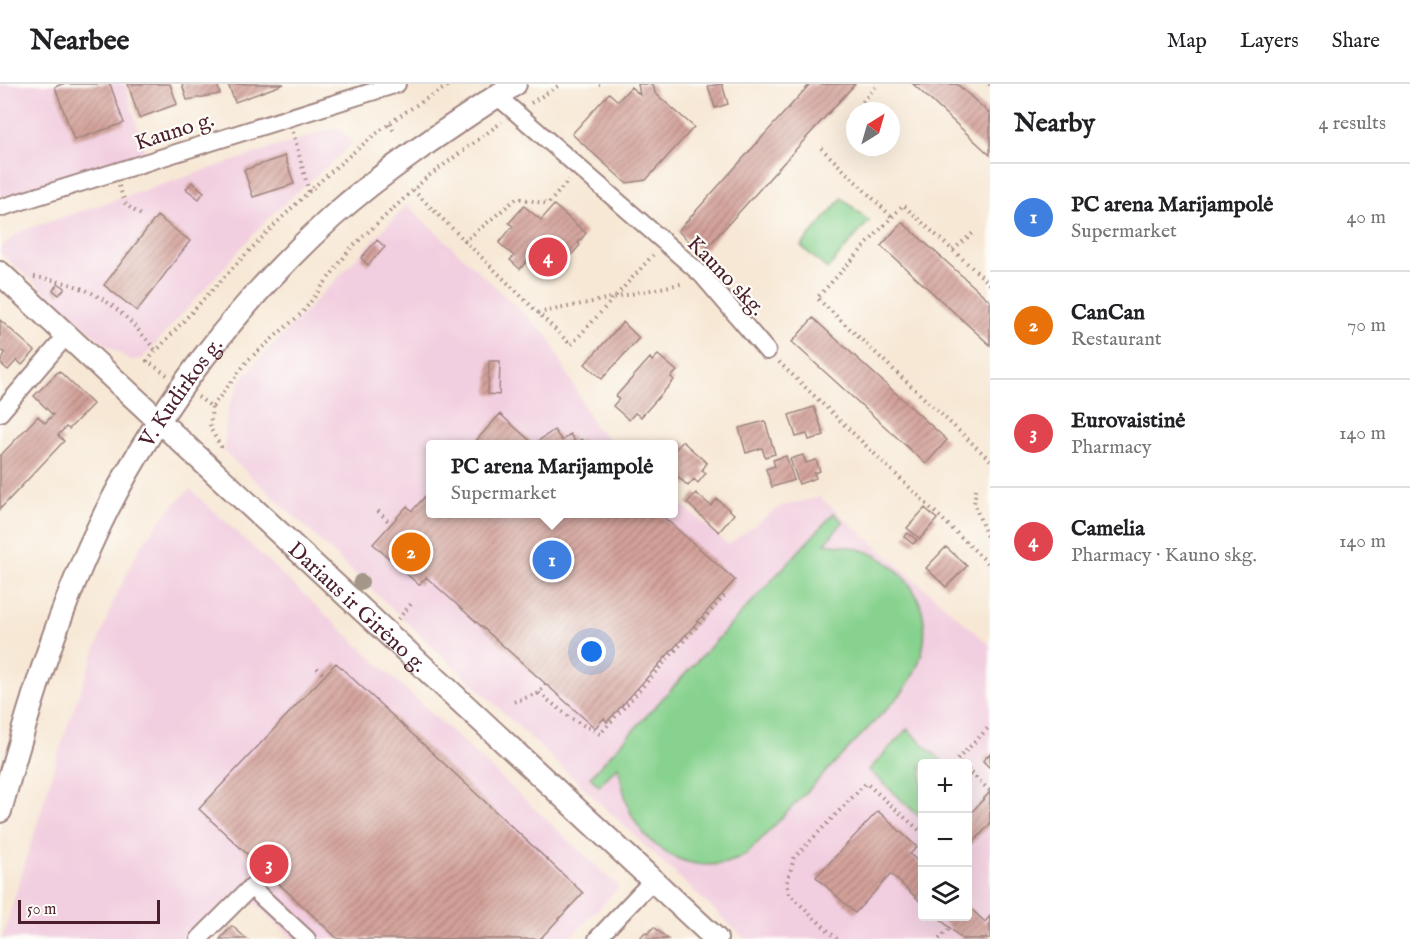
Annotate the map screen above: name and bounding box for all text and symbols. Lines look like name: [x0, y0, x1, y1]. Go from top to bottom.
text: Nearbee: [30, 24, 129, 59]
text: Map: [1167, 28, 1207, 55]
text: Layers: [1240, 28, 1299, 55]
text: Share: [1332, 28, 1380, 55]
north arrow: [846, 102, 900, 156]
street label: Kauno g.: [131, 106, 218, 158]
text: Nearby: [1014, 107, 1095, 140]
text: 4 results: [1319, 111, 1386, 136]
text: PC arena Marijampolė: [1071, 191, 1273, 219]
text: 1: [1030, 205, 1037, 230]
text: 40 m: [1347, 205, 1386, 230]
text: Supermarket: [1071, 219, 1177, 244]
street label: Kauno skg.: [680, 230, 771, 323]
pin: 4: [528, 234, 568, 279]
text: CanCan: [1071, 299, 1145, 327]
text: 2: [1029, 313, 1038, 338]
text: 70 m: [1347, 313, 1386, 338]
text: Restaurant: [1071, 327, 1162, 352]
street label: V. Kudirkos g.: [133, 332, 230, 454]
text: Eurovaistinė: [1071, 407, 1185, 435]
text: 3: [1030, 421, 1037, 446]
text: 140 m: [1339, 421, 1386, 446]
text: Pharmacy: [1071, 435, 1152, 460]
popup: [426, 440, 678, 518]
text: PC arena Marijampolė: [451, 453, 653, 481]
text: Supermarket: [451, 481, 557, 506]
text: Camelia: [1071, 515, 1145, 543]
text: 4: [1029, 529, 1038, 554]
text: 140 m: [1339, 529, 1386, 554]
pin: 2: [392, 530, 430, 574]
street label: Dariaus ir Girėno g.: [281, 536, 432, 679]
pin: 1: [532, 538, 572, 582]
text: Pharmacy · Kauno skg.: [1071, 543, 1257, 568]
your location: [577, 637, 606, 666]
map controls: [918, 759, 972, 921]
button: +: [918, 759, 972, 813]
button: −: [918, 813, 972, 867]
pin: 3: [250, 842, 288, 886]
button: layers: [918, 867, 972, 921]
scale bar: [18, 897, 160, 924]
text: 50 m: [27, 900, 56, 920]

